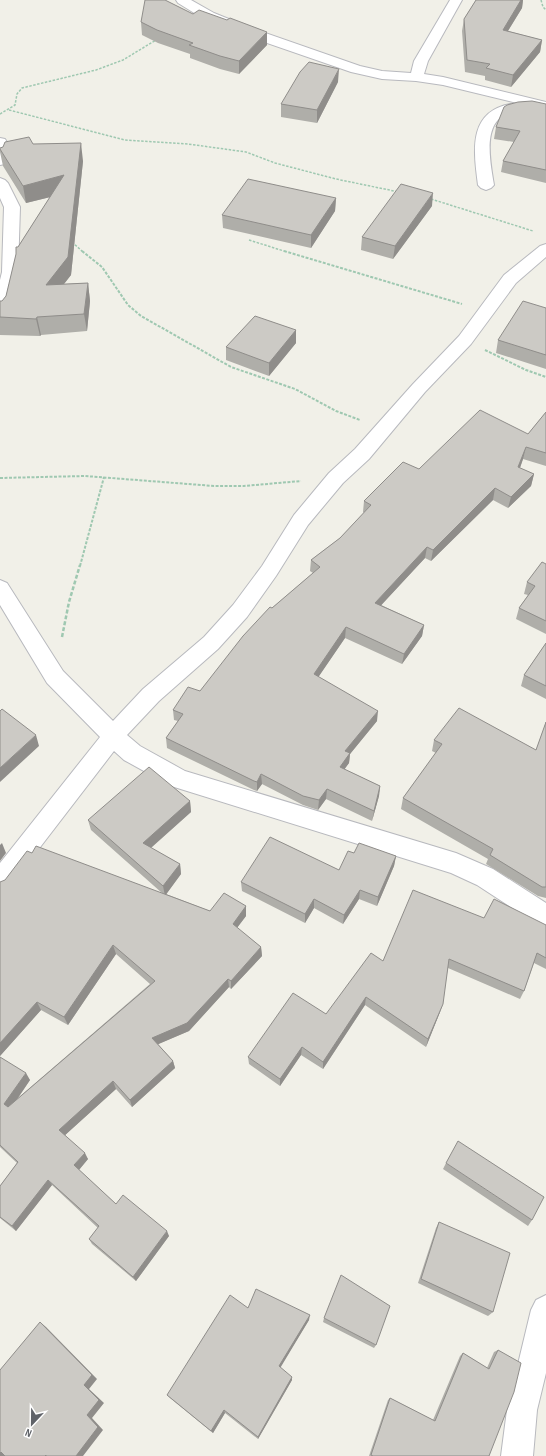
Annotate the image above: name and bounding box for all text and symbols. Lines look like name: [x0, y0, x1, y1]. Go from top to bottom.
north arrow: [12, 1404, 52, 1444]
text: N: [23, 1426, 34, 1440]

